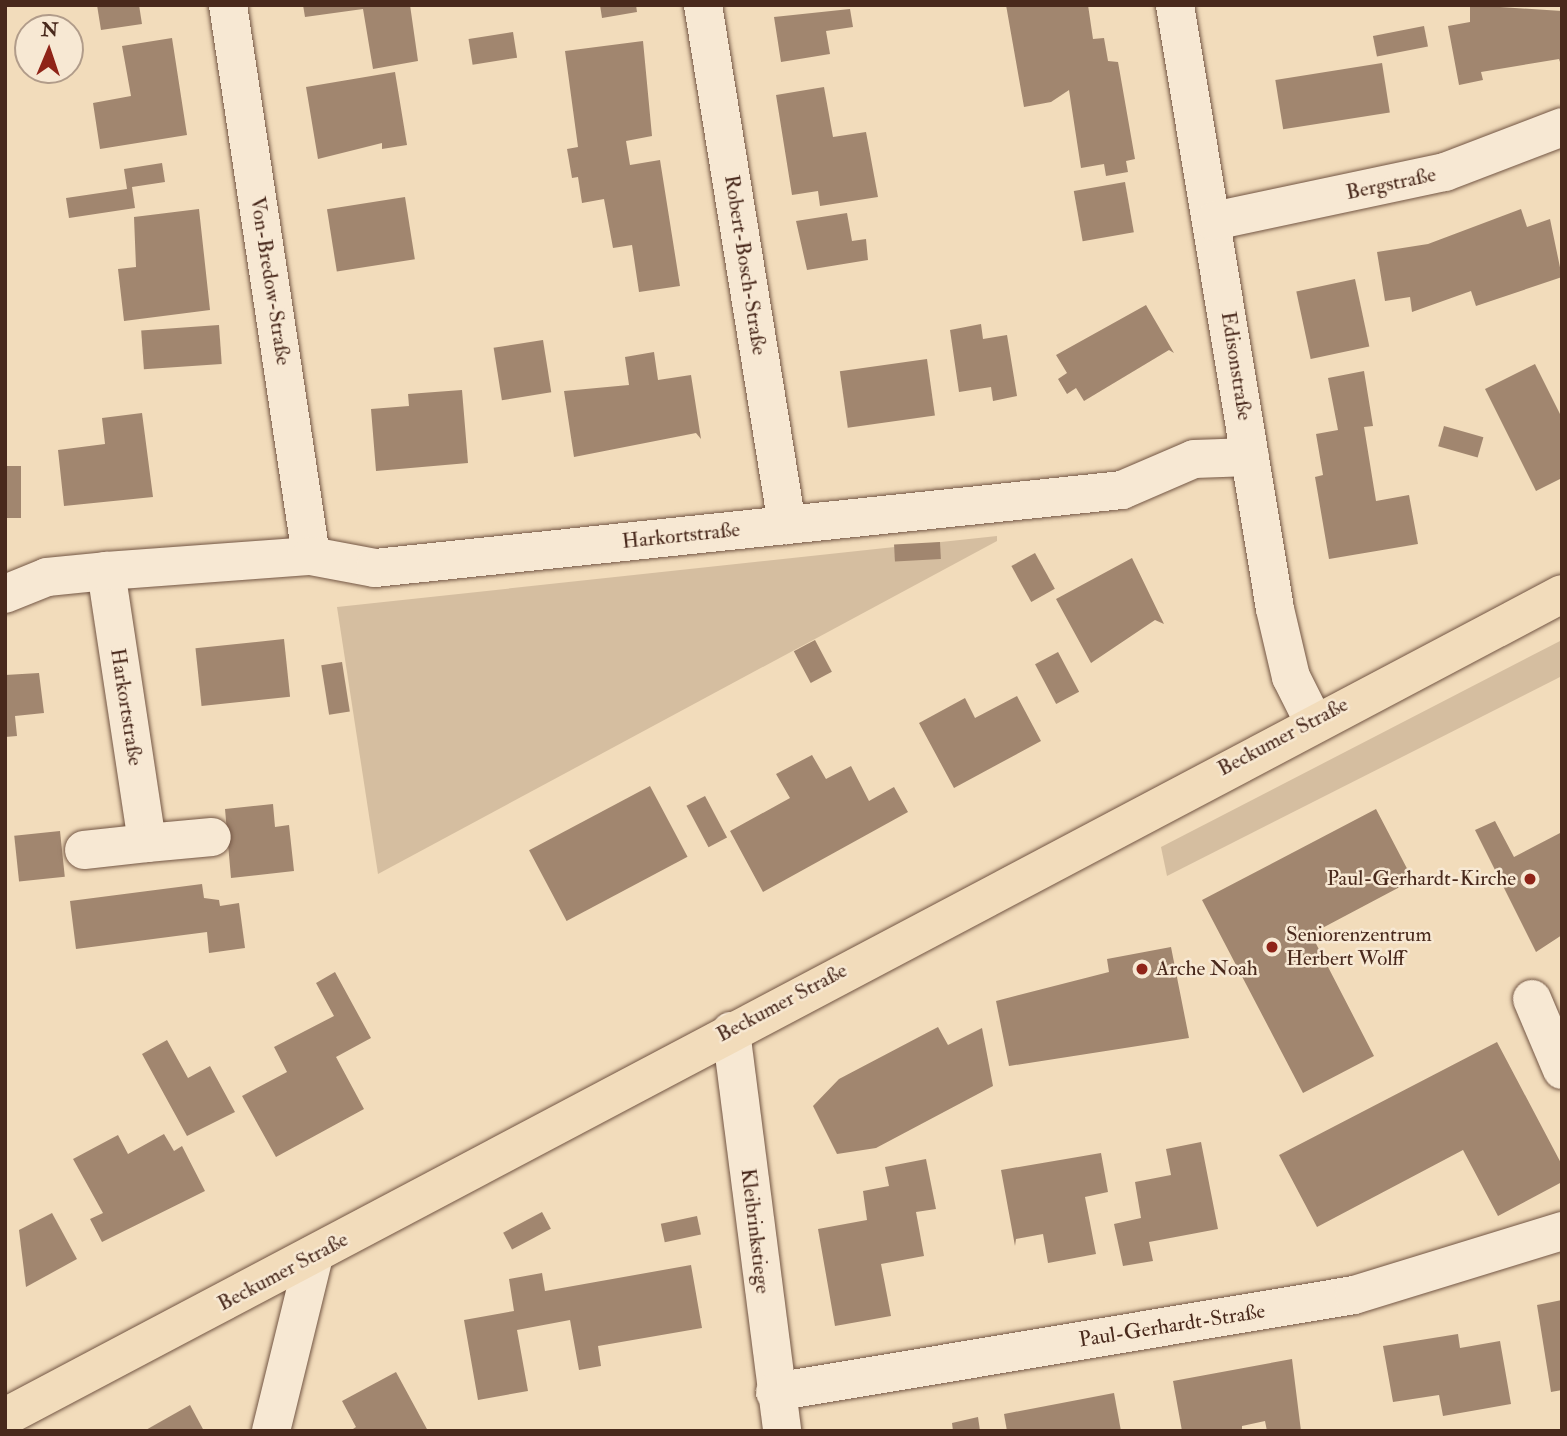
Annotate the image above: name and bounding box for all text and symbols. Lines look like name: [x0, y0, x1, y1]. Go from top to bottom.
north arrow: [14, 14, 84, 84]
text: N: [41, 18, 59, 42]
street label: Bergstraße: [1344, 162, 1438, 206]
street label: Robert-Bosch-Straße: [718, 173, 772, 357]
street label: Von-Bredow-Straße: [244, 195, 296, 367]
street label: Edisonstraße: [1215, 310, 1257, 422]
street label: Harkortstraße: [621, 517, 741, 555]
street label: Harkortstraße: [104, 646, 148, 768]
street label: Beckumer Straße: [1213, 692, 1353, 782]
place label: Paul-Gerhardt-Kirche: [1327, 866, 1516, 892]
marker: Paul-Gerhardt-Kirche: [1522, 871, 1538, 887]
place label: Seniorenzentrum Herbert Wolff: [1286, 922, 1432, 972]
marker: Seniorenzentrum Herbert Wolff: [1264, 939, 1280, 955]
place label: Arche Noah: [1156, 956, 1258, 982]
street label: Beckumer Straße: [712, 958, 852, 1048]
marker: Arche Noah: [1134, 961, 1150, 977]
street label: Kleibrinkstiege: [735, 1167, 775, 1295]
street label: Beckumer Straße: [213, 1227, 353, 1317]
street label: Paul-Gerhardt-Straße: [1077, 1299, 1267, 1353]

